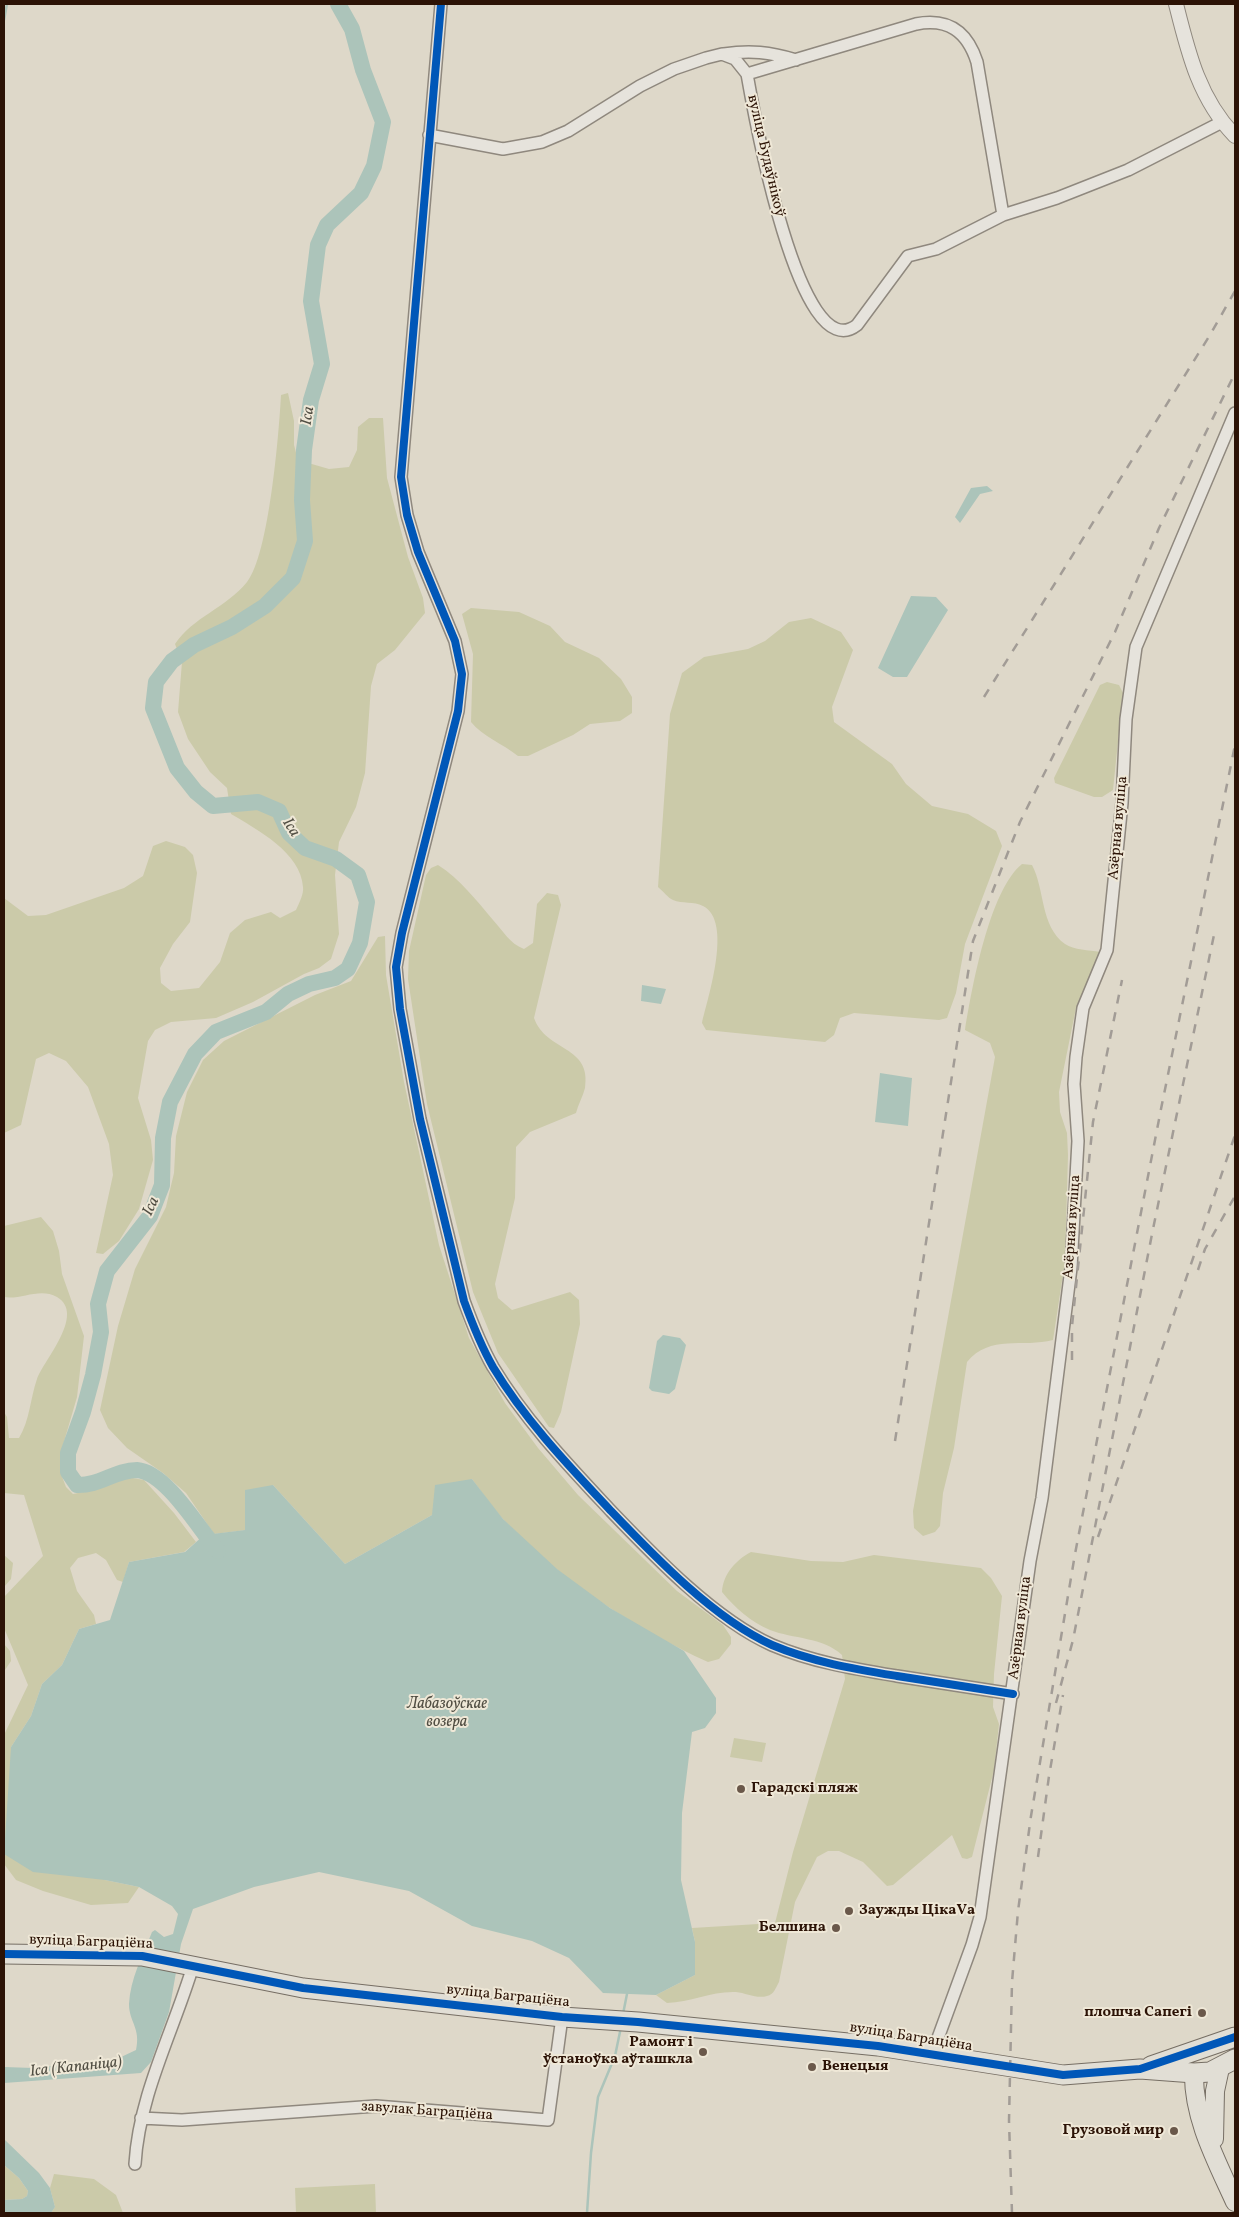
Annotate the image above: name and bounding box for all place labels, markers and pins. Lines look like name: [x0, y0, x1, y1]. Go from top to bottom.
place label: Гарадскі пляж: [751, 1780, 858, 1798]
marker: Гарадскі пляж: [735, 1783, 747, 1795]
place label: Заужды ЦікаVа: [859, 1902, 975, 1920]
marker: Заужды ЦікаVа: [843, 1905, 855, 1917]
place label: Белшина: [759, 1919, 826, 1937]
marker: Белшина: [830, 1922, 842, 1934]
place label: плошча Сапегі: [1084, 2004, 1192, 2022]
marker: плошча Сапегі: [1196, 2007, 1208, 2019]
place label: Рамонт і ўстаноўка аўташкла: [543, 2034, 693, 2069]
marker: Рамонт і ўстаноўка аўташкла: [697, 2046, 709, 2058]
place label: Венецыя: [822, 2058, 888, 2076]
marker: Венецыя: [806, 2061, 818, 2073]
place label: Грузовой мир: [1063, 2122, 1164, 2140]
marker: Грузовой мир: [1168, 2125, 1180, 2137]

